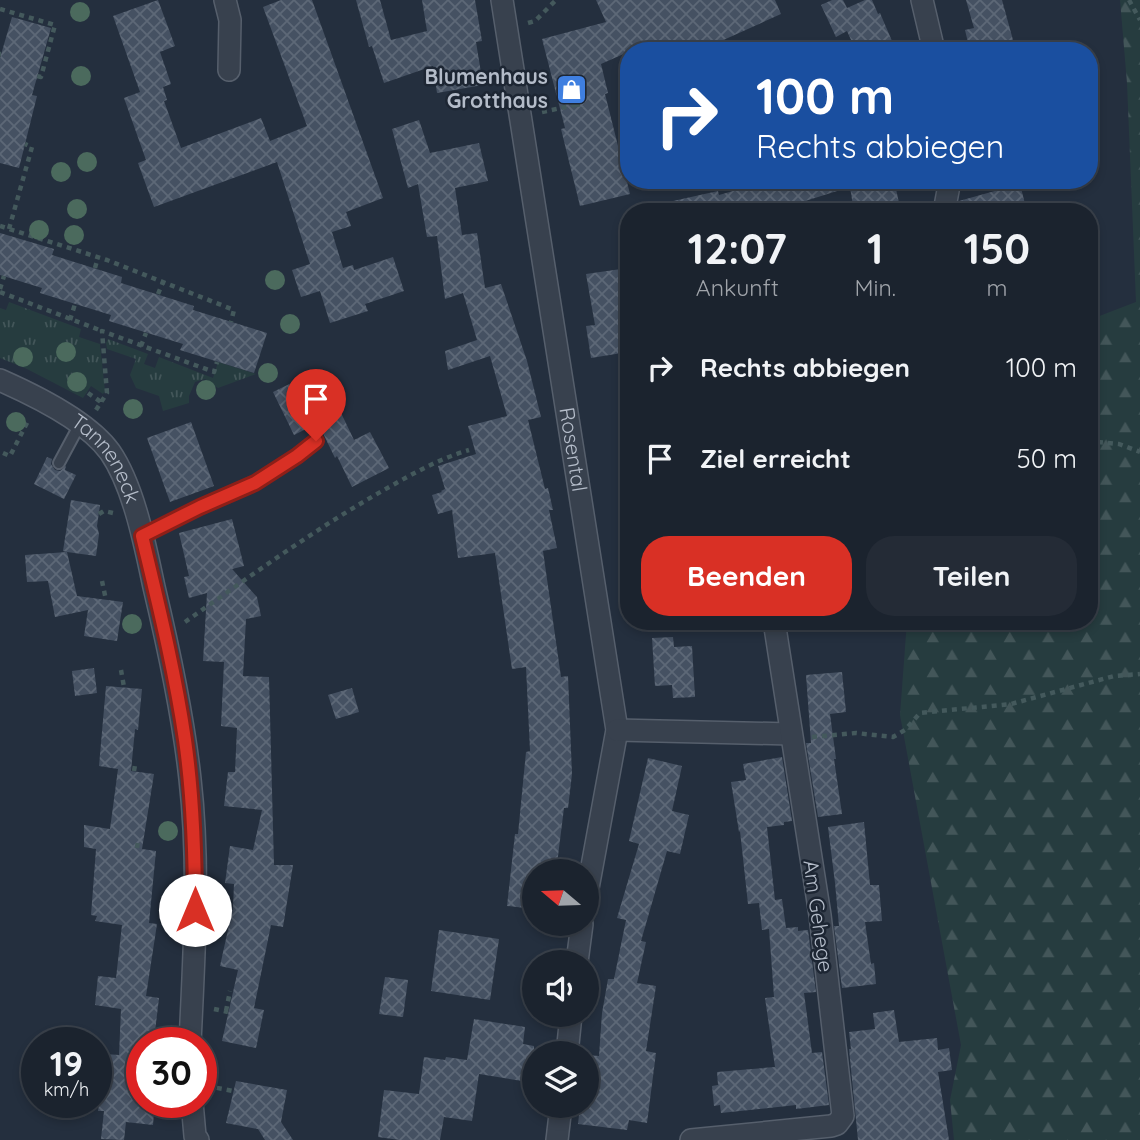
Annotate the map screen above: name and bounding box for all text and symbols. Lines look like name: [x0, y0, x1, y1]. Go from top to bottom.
place label: Blumenhaus Grotthaus: [424, 63, 548, 113]
text: 100 m: [756, 65, 894, 126]
icon: right: [641, 70, 732, 161]
shop icon: Blumenhaus Grotthaus: [554, 72, 588, 106]
text: Rechts abbiegen: [756, 126, 1004, 166]
text: 12:07: [688, 222, 787, 275]
text: 1: [867, 222, 883, 275]
text: 150: [964, 222, 1030, 275]
text: Ankunft: [696, 273, 779, 302]
text: Min.: [855, 273, 896, 302]
text: m: [986, 273, 1007, 302]
icon: right: [641, 349, 679, 387]
text: Rechts abbiegen: [700, 351, 910, 384]
text: 100 m: [1006, 351, 1077, 384]
pin: [286, 369, 346, 441]
icon: arrive: [297, 380, 335, 418]
street label: Rosental: [554, 405, 593, 493]
street label: Tanneneck: [67, 407, 147, 507]
icon: arrive: [641, 440, 679, 478]
text: Ziel erreicht: [700, 442, 851, 475]
text: 50 m: [1017, 442, 1077, 475]
button: Beenden: [641, 536, 852, 616]
button: Teilen: [866, 536, 1077, 616]
street label: Am Gehege: [798, 858, 840, 974]
north arrow: [522, 859, 598, 936]
map controls: [522, 859, 599, 1118]
position arrow: [158, 873, 232, 947]
button: sound: [522, 950, 599, 1027]
speed limit sign: 30: [126, 1027, 217, 1118]
text: 19: [50, 1041, 83, 1085]
button: layers: [522, 1041, 599, 1118]
text: km/h: [44, 1078, 89, 1101]

